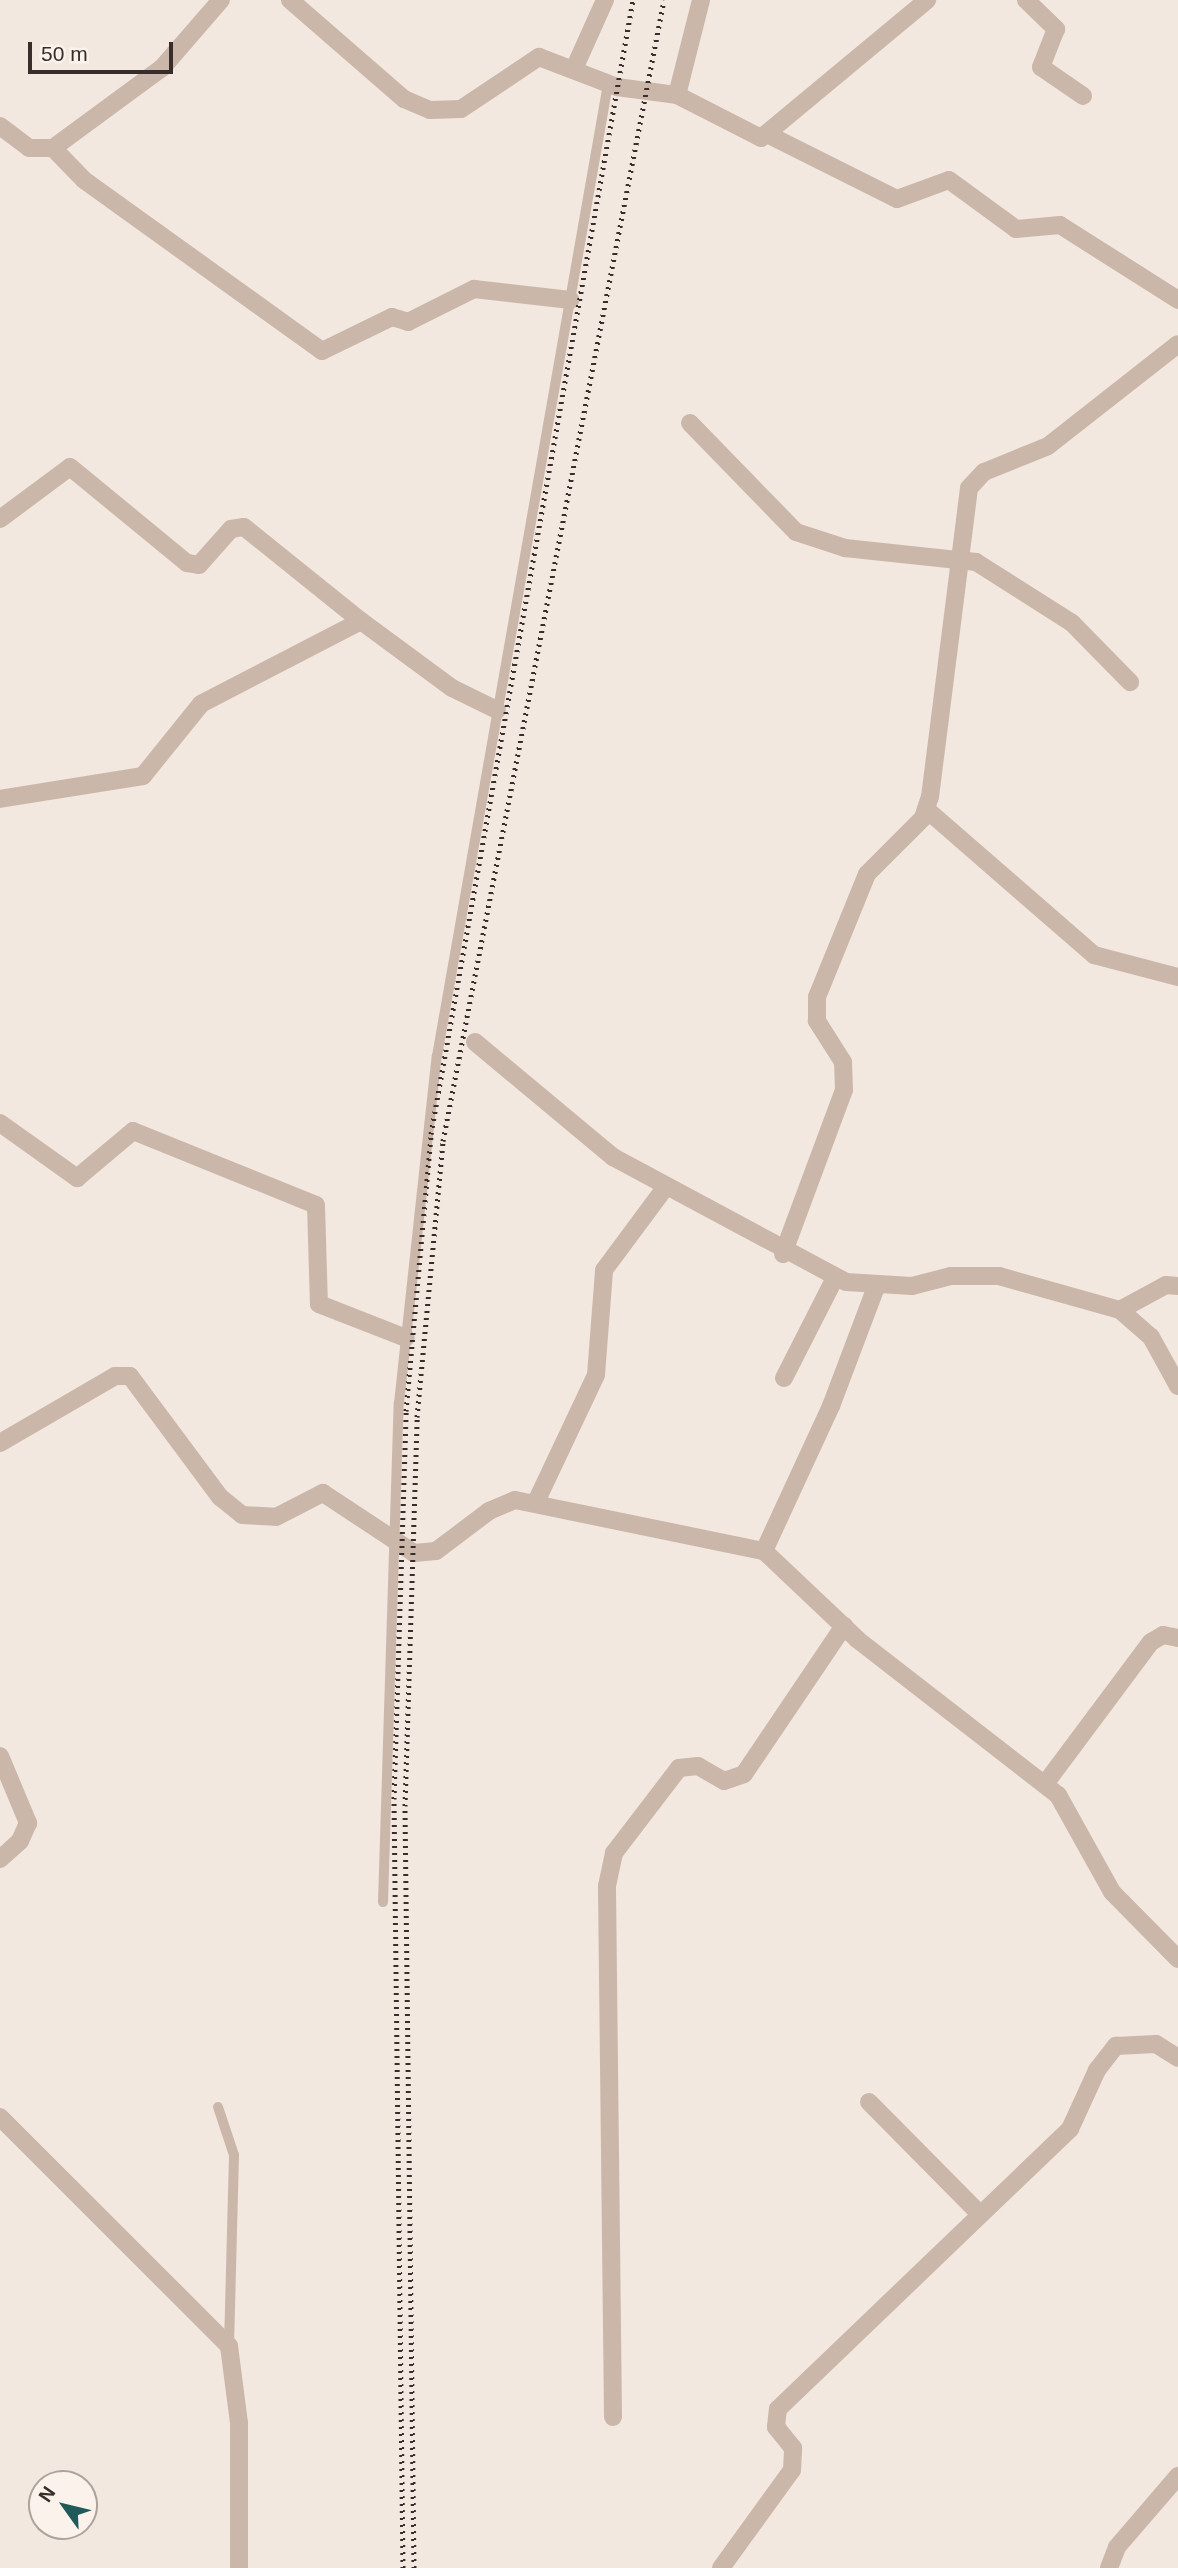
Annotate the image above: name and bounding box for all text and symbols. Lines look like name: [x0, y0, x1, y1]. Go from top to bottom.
scale bar: [32, 28, 177, 72]
text: 50 m: [41, 42, 88, 65]
north arrow: [28, 2470, 98, 2540]
text: N: [34, 2483, 59, 2506]

